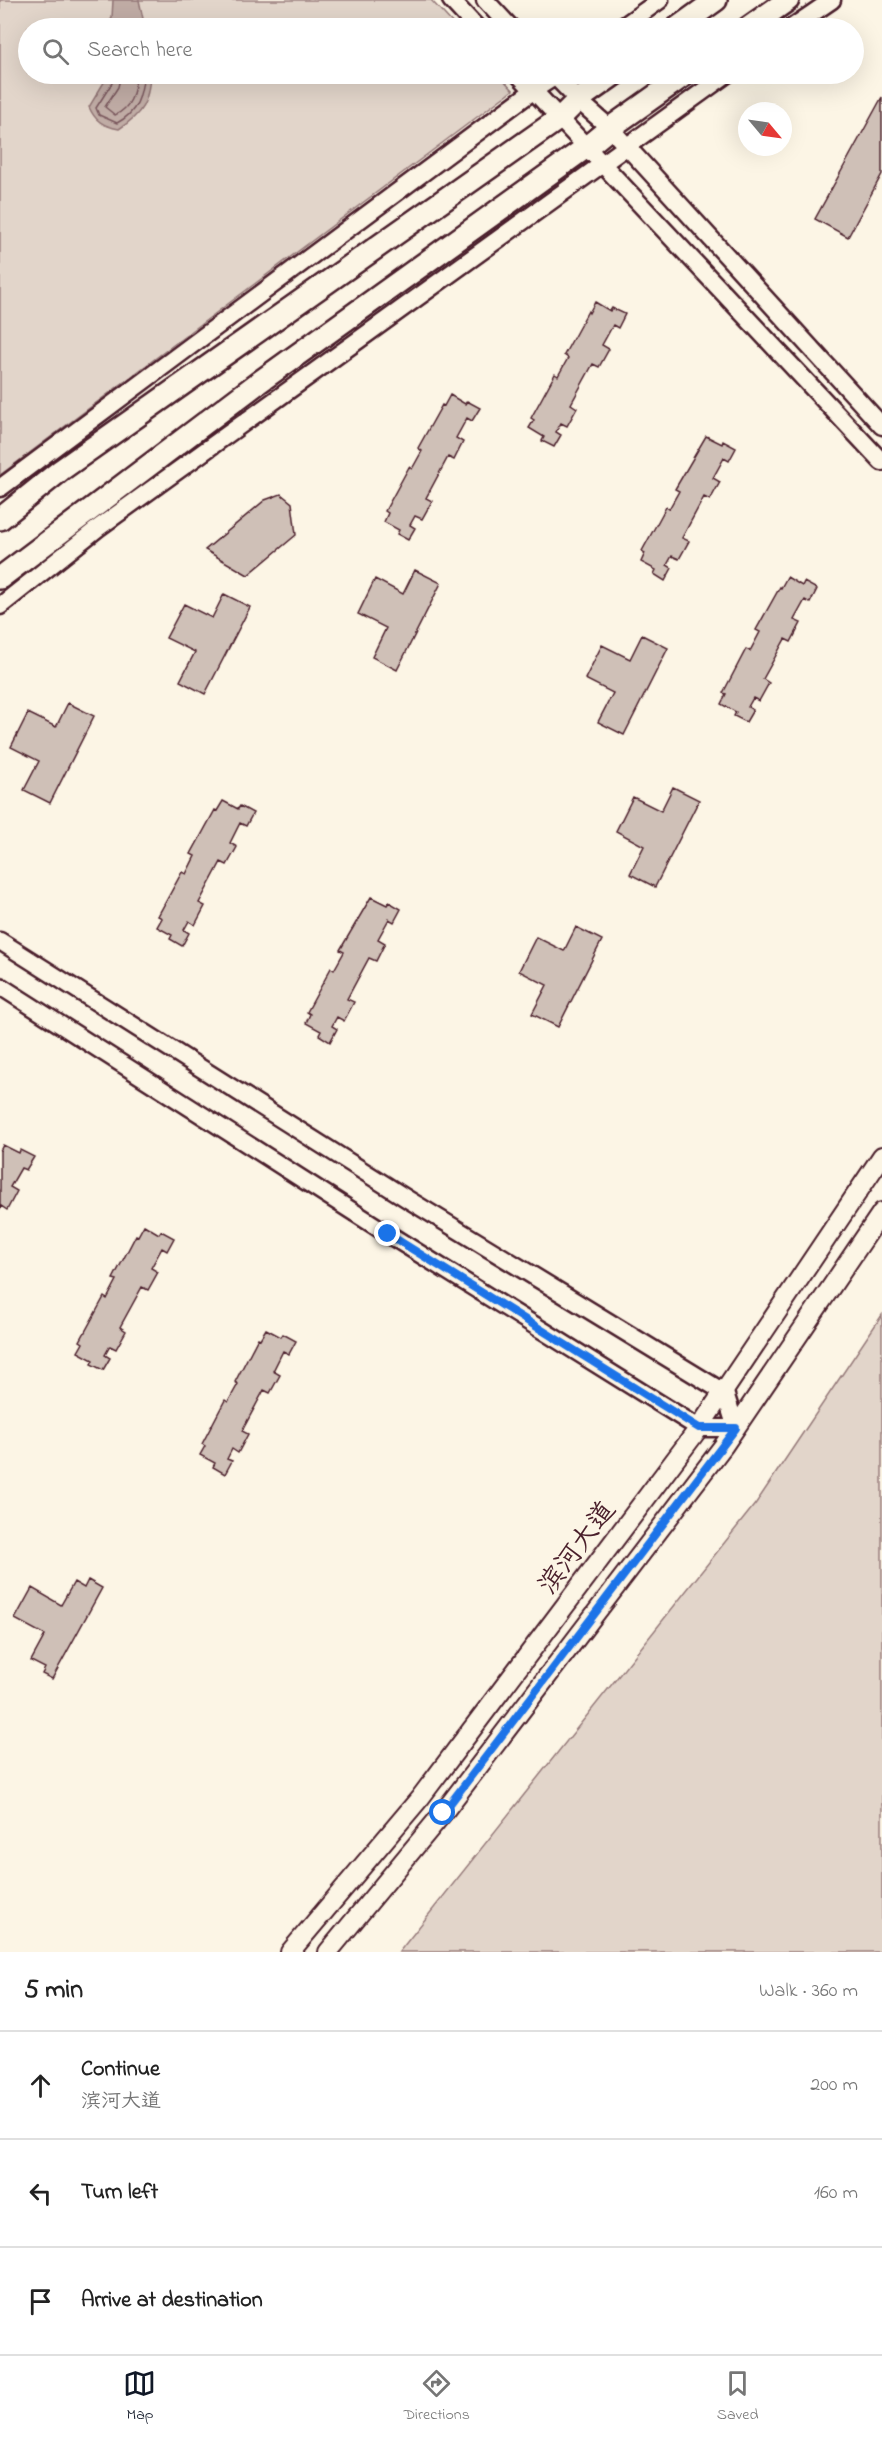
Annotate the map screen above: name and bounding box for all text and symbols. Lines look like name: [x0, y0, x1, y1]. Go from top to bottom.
search box: [18, 18, 864, 84]
icon: search: [39, 35, 72, 68]
text: Search here: [87, 35, 192, 67]
north arrow: [738, 102, 792, 156]
route end: [374, 1220, 400, 1246]
street label: 滨河大道: [530, 1494, 626, 1603]
route start: [429, 1799, 455, 1825]
text: 5 min: [24, 1972, 83, 2010]
text: Walk · 360 m: [759, 1977, 858, 2006]
text: Continue: [81, 2054, 160, 2086]
icon: ahead: [24, 2069, 57, 2102]
text: 200 m: [810, 2071, 858, 2100]
text: 滨河大道: [81, 2088, 161, 2117]
icon: left: [24, 2177, 57, 2210]
text: Turn left: [81, 2177, 158, 2209]
text: 160 m: [814, 2179, 858, 2208]
icon: arrive: [24, 2285, 57, 2318]
text: Arrive at destination: [81, 2285, 263, 2317]
tab: Map: [123, 2367, 156, 2427]
tab: Directions: [403, 2367, 470, 2427]
tab: Saved: [717, 2367, 759, 2427]

